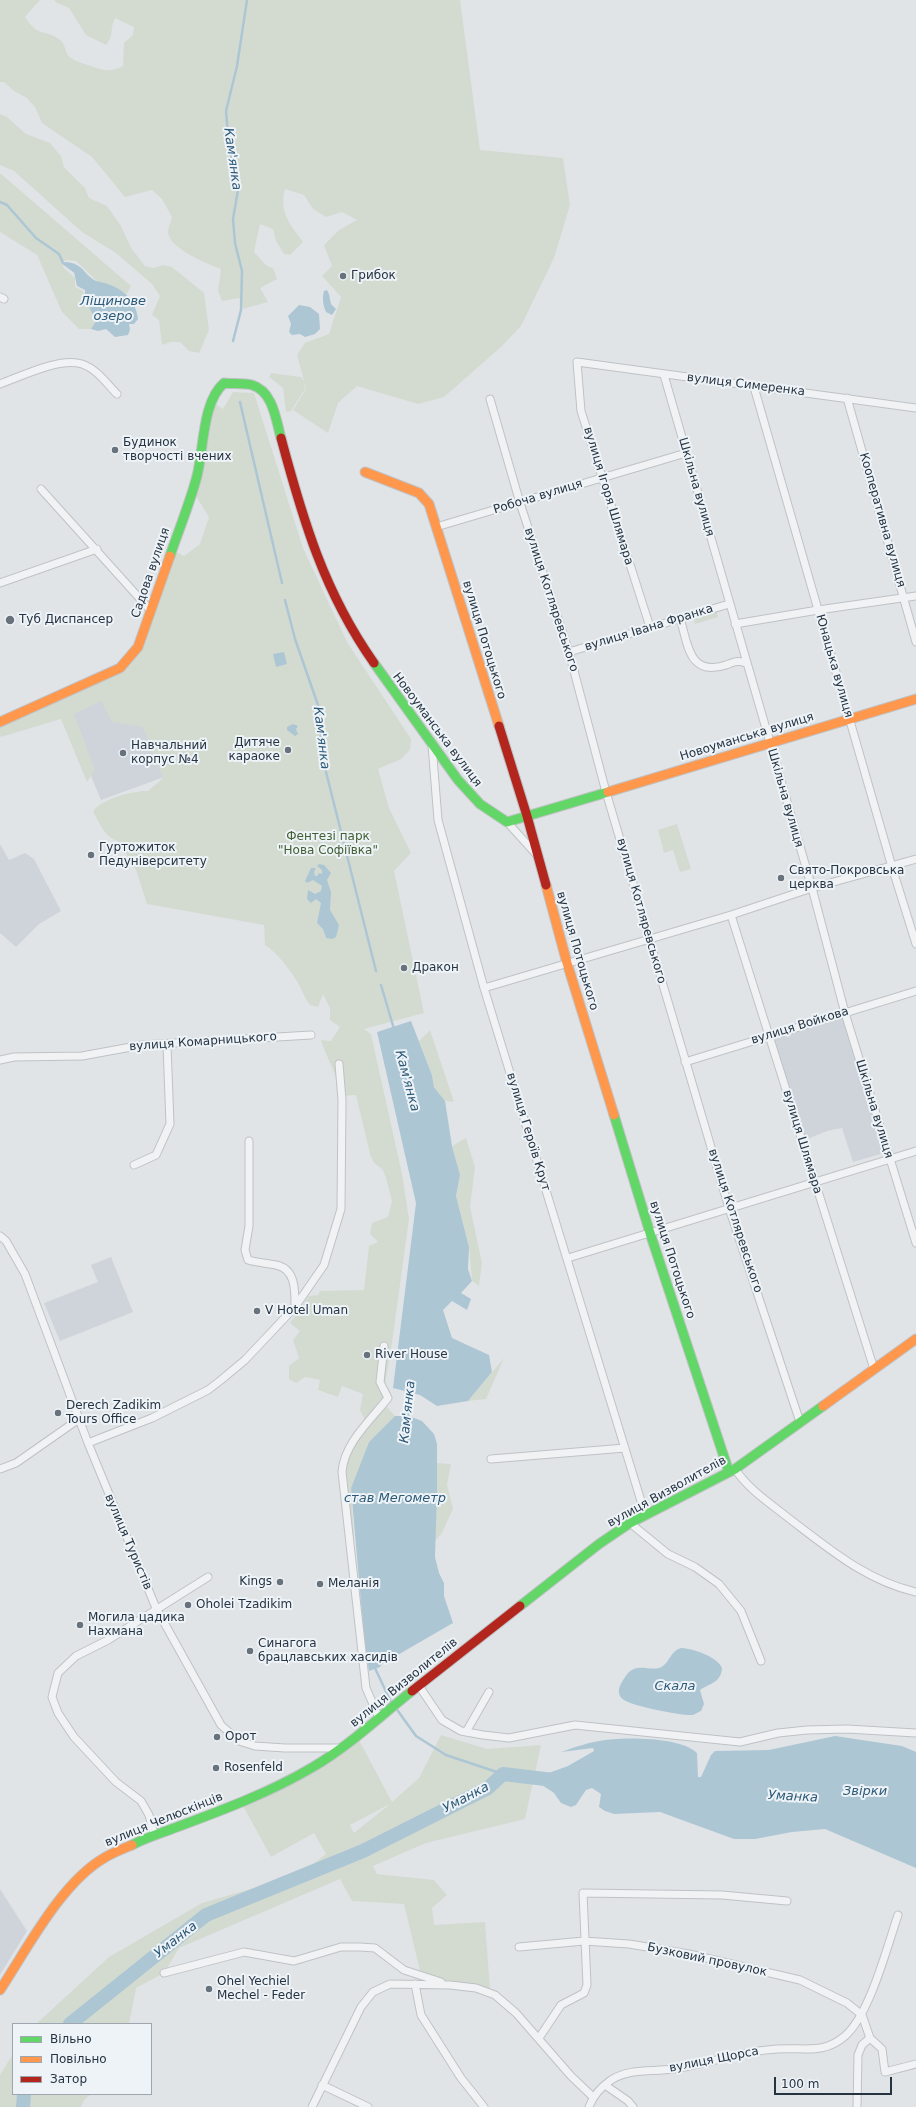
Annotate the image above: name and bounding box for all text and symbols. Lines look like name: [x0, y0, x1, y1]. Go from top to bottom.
water label: Кам'янка: [220, 127, 244, 191]
place label: Грибок: [351, 269, 396, 283]
marker: Грибок: [338, 271, 348, 281]
water label: Ліщинове озеро: [80, 294, 146, 325]
street label: вулиця Симеренка: [686, 371, 806, 399]
street label: вулиця Ігоря Шлямара: [580, 425, 636, 567]
place label: Будинок творчості вчених: [123, 436, 231, 464]
street label: Шкільна вулиця: [675, 436, 717, 538]
marker: Будинок творчості вчених: [110, 445, 120, 455]
street label: Кооперативна вулиця: [856, 451, 908, 589]
street label: Робоча вулиця: [492, 477, 584, 517]
street label: Садова вулиця: [129, 526, 173, 620]
street label: вулиця Котляревського: [521, 526, 581, 674]
street label: вулиця Потоцького: [459, 579, 509, 701]
street label: вулиця Івана Франка: [583, 602, 715, 654]
place label: Туб Диспансер: [19, 613, 113, 627]
street label: Юнацька вулиця: [812, 613, 856, 719]
marker: Туб Диспансер: [4, 614, 16, 626]
street label: Новоуманська вулиця: [389, 670, 485, 790]
water label: Кам'янка: [309, 706, 333, 770]
street label: Новоуманська вулиця: [678, 710, 816, 764]
place label: Дитяче караоке: [228, 736, 280, 764]
place label: Навчальний корпус №4: [131, 739, 207, 767]
marker: Дитяче караоке: [283, 745, 293, 755]
street label: Шкільна вулиця: [764, 747, 806, 849]
marker: Навчальний корпус №4: [118, 748, 128, 758]
park label: Фентезі парк "Нова Софіївка": [278, 830, 378, 858]
street label: вулиця Котляревського: [613, 837, 669, 985]
place label: Гуртожиток Педуніверситету: [99, 841, 207, 869]
marker: Гуртожиток Педуніверситету: [86, 850, 96, 860]
place label: Свято-Покровська церква: [789, 864, 904, 892]
marker: Свято-Покровська церква: [776, 873, 786, 883]
street label: вулиця Потоцького: [553, 890, 601, 1012]
place label: Дракон: [412, 961, 459, 975]
marker: Дракон: [399, 963, 409, 973]
street label: вулиця Войкова: [749, 1004, 851, 1048]
street label: вулиця Комарницького: [129, 1030, 277, 1054]
water label: Кам'янка: [391, 1049, 423, 1113]
street label: Шкільна вулиця: [852, 1058, 896, 1160]
street label: вулиця Героїв Крут: [503, 1071, 553, 1193]
street label: вулиця Шлямара: [779, 1088, 825, 1196]
street label: вулиця Котляревського: [705, 1147, 765, 1295]
street label: вулиця Потоцького: [646, 1199, 698, 1321]
place label: V Hotel Uman: [265, 1304, 348, 1318]
marker: V Hotel Uman: [252, 1306, 262, 1316]
place label: River House: [375, 1348, 448, 1362]
marker: River House: [362, 1350, 372, 1360]
water label: Кам'янка: [397, 1380, 419, 1444]
place label: Derech Zadikim Tours Office: [66, 1399, 161, 1427]
marker: Derech Zadikim Tours Office: [53, 1408, 63, 1418]
street label: вулиця Визволителів: [605, 1453, 729, 1531]
water label: став Мегометр: [344, 1491, 446, 1507]
street label: вулиця Туристів: [101, 1492, 155, 1592]
place label: Kings: [239, 1575, 272, 1589]
marker: Kings: [275, 1577, 285, 1587]
place label: Меланія: [328, 1577, 379, 1591]
marker: Меланія: [315, 1579, 325, 1589]
place label: Oholei Tzadikim: [196, 1598, 292, 1612]
marker: Oholei Tzadikim: [183, 1600, 193, 1610]
place label: Могила цадика Нахмана: [88, 1611, 185, 1639]
marker: Могила цадика Нахмана: [75, 1620, 85, 1630]
street label: вулиця Визволителів: [348, 1635, 460, 1731]
place label: Синагога брацлавських хасидів: [258, 1637, 398, 1665]
marker: Синагога брацлавських хасидів: [245, 1646, 255, 1656]
water label: Скала: [654, 1679, 696, 1695]
place label: Орот: [225, 1730, 256, 1744]
marker: Орот: [212, 1732, 222, 1742]
place label: Rosenfeld: [224, 1761, 283, 1775]
marker: Rosenfeld: [211, 1763, 221, 1773]
water label: Уманка: [440, 1779, 492, 1817]
water label: Звірки: [843, 1784, 887, 1800]
water label: Уманка: [768, 1788, 818, 1806]
street label: вулиця Челюскінців: [103, 1790, 225, 1850]
water label: Уманка: [151, 1918, 201, 1962]
street label: Бузковий провулок: [646, 1940, 768, 1980]
place label: Ohel Yechiel Mechel - Feder: [217, 1975, 305, 2003]
marker: Ohel Yechiel Mechel - Feder: [204, 1984, 214, 1994]
legend: [12, 2023, 152, 2095]
text: Вільно: [50, 2032, 92, 2046]
street label: вулиця Щорса: [668, 2044, 760, 2076]
text: Повільно: [50, 2052, 107, 2066]
scale bar: [776, 2069, 894, 2095]
text: Затор: [50, 2072, 87, 2086]
text: 100 m: [781, 2077, 819, 2091]

